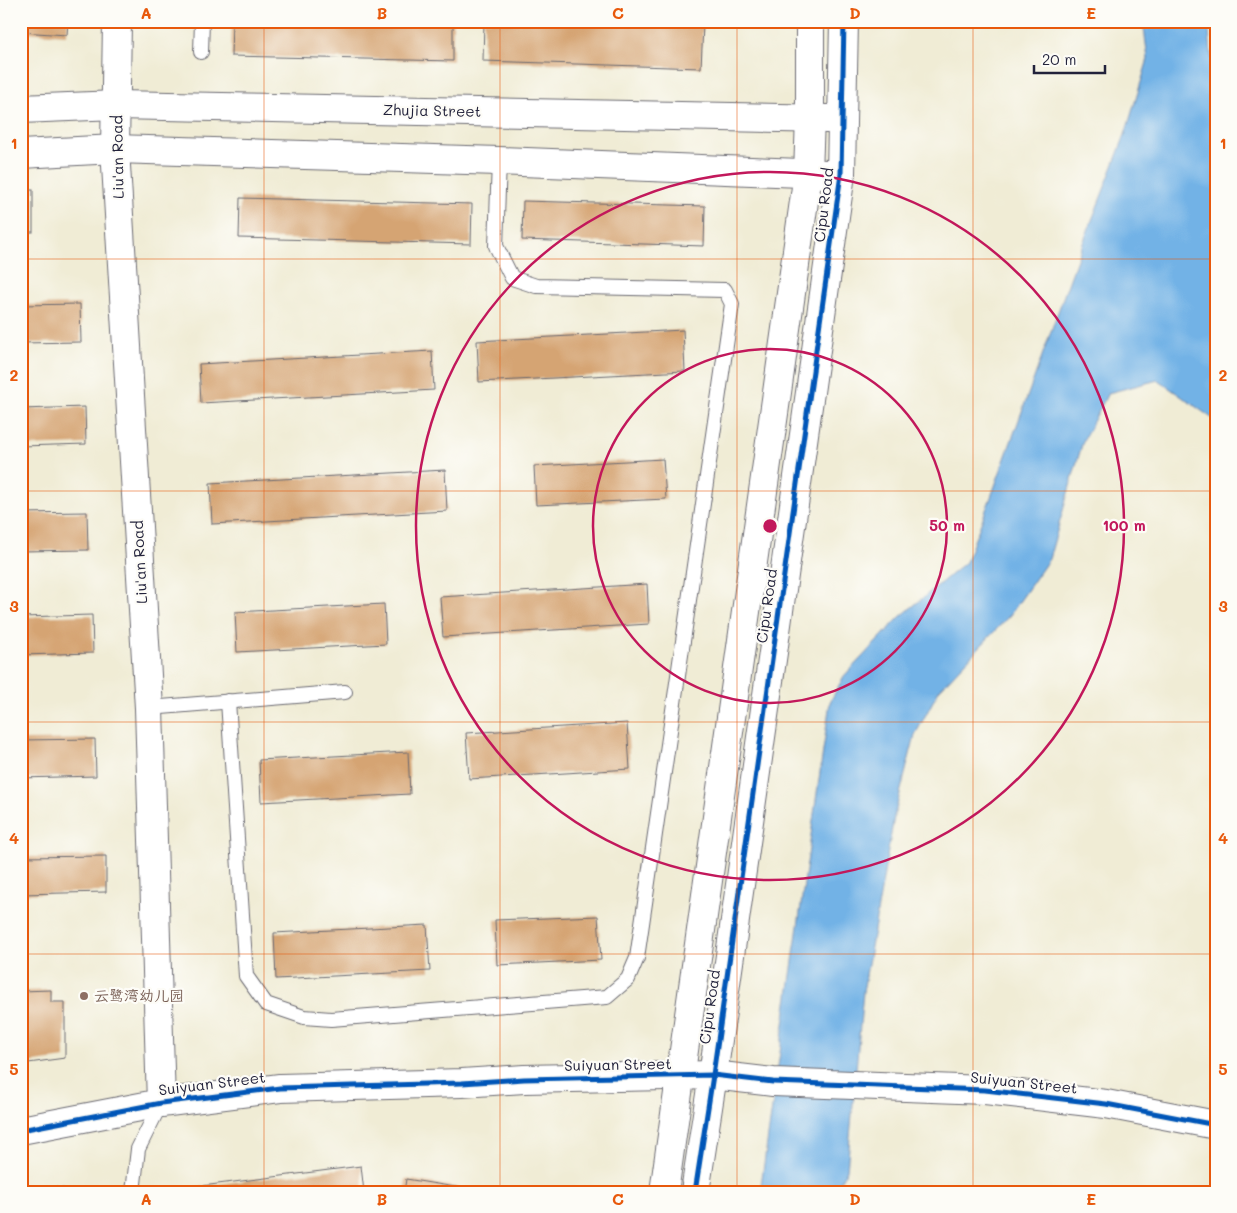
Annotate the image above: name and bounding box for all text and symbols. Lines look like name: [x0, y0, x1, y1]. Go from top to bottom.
text: A: [140, 2, 152, 23]
text: B: [377, 2, 387, 23]
text: C: [612, 2, 624, 23]
text: D: [849, 2, 861, 23]
text: E: [1086, 2, 1096, 23]
scale bar: [1034, 42, 1106, 74]
text: 20 m: [1042, 49, 1076, 69]
street label: Zhujia Street: [383, 99, 481, 121]
street label: Liu'an Road: [106, 115, 128, 199]
text: 1: [10, 132, 18, 153]
text: 1: [1219, 132, 1227, 153]
street label: Cipu Road: [809, 166, 837, 243]
text: 2: [10, 364, 19, 385]
text: 2: [1219, 364, 1228, 385]
text: 50 m: [929, 515, 965, 535]
text: 100 m: [1102, 515, 1146, 535]
centre of rings: [761, 517, 779, 535]
street label: Liu'an Road: [127, 520, 151, 604]
street label: Cipu Road: [751, 567, 781, 644]
text: 3: [9, 595, 19, 616]
text: 3: [1218, 595, 1228, 616]
text: 4: [9, 827, 19, 848]
text: 4: [1218, 827, 1228, 848]
street label: Cipu Road: [694, 968, 724, 1045]
place label: 云鹭湾幼儿园: [94, 985, 184, 1005]
marker: 云鹭湾幼儿园: [78, 990, 90, 1002]
street label: Suiyuan Street: [564, 1053, 672, 1075]
text: 5: [9, 1058, 19, 1079]
text: 5: [1218, 1058, 1228, 1079]
street label: Suiyuan Street: [970, 1066, 1079, 1098]
street label: Suiyuan Street: [157, 1067, 266, 1099]
text: A: [140, 1188, 152, 1209]
text: B: [377, 1188, 387, 1209]
text: C: [612, 1188, 624, 1209]
text: D: [849, 1188, 861, 1209]
text: E: [1086, 1188, 1096, 1209]

